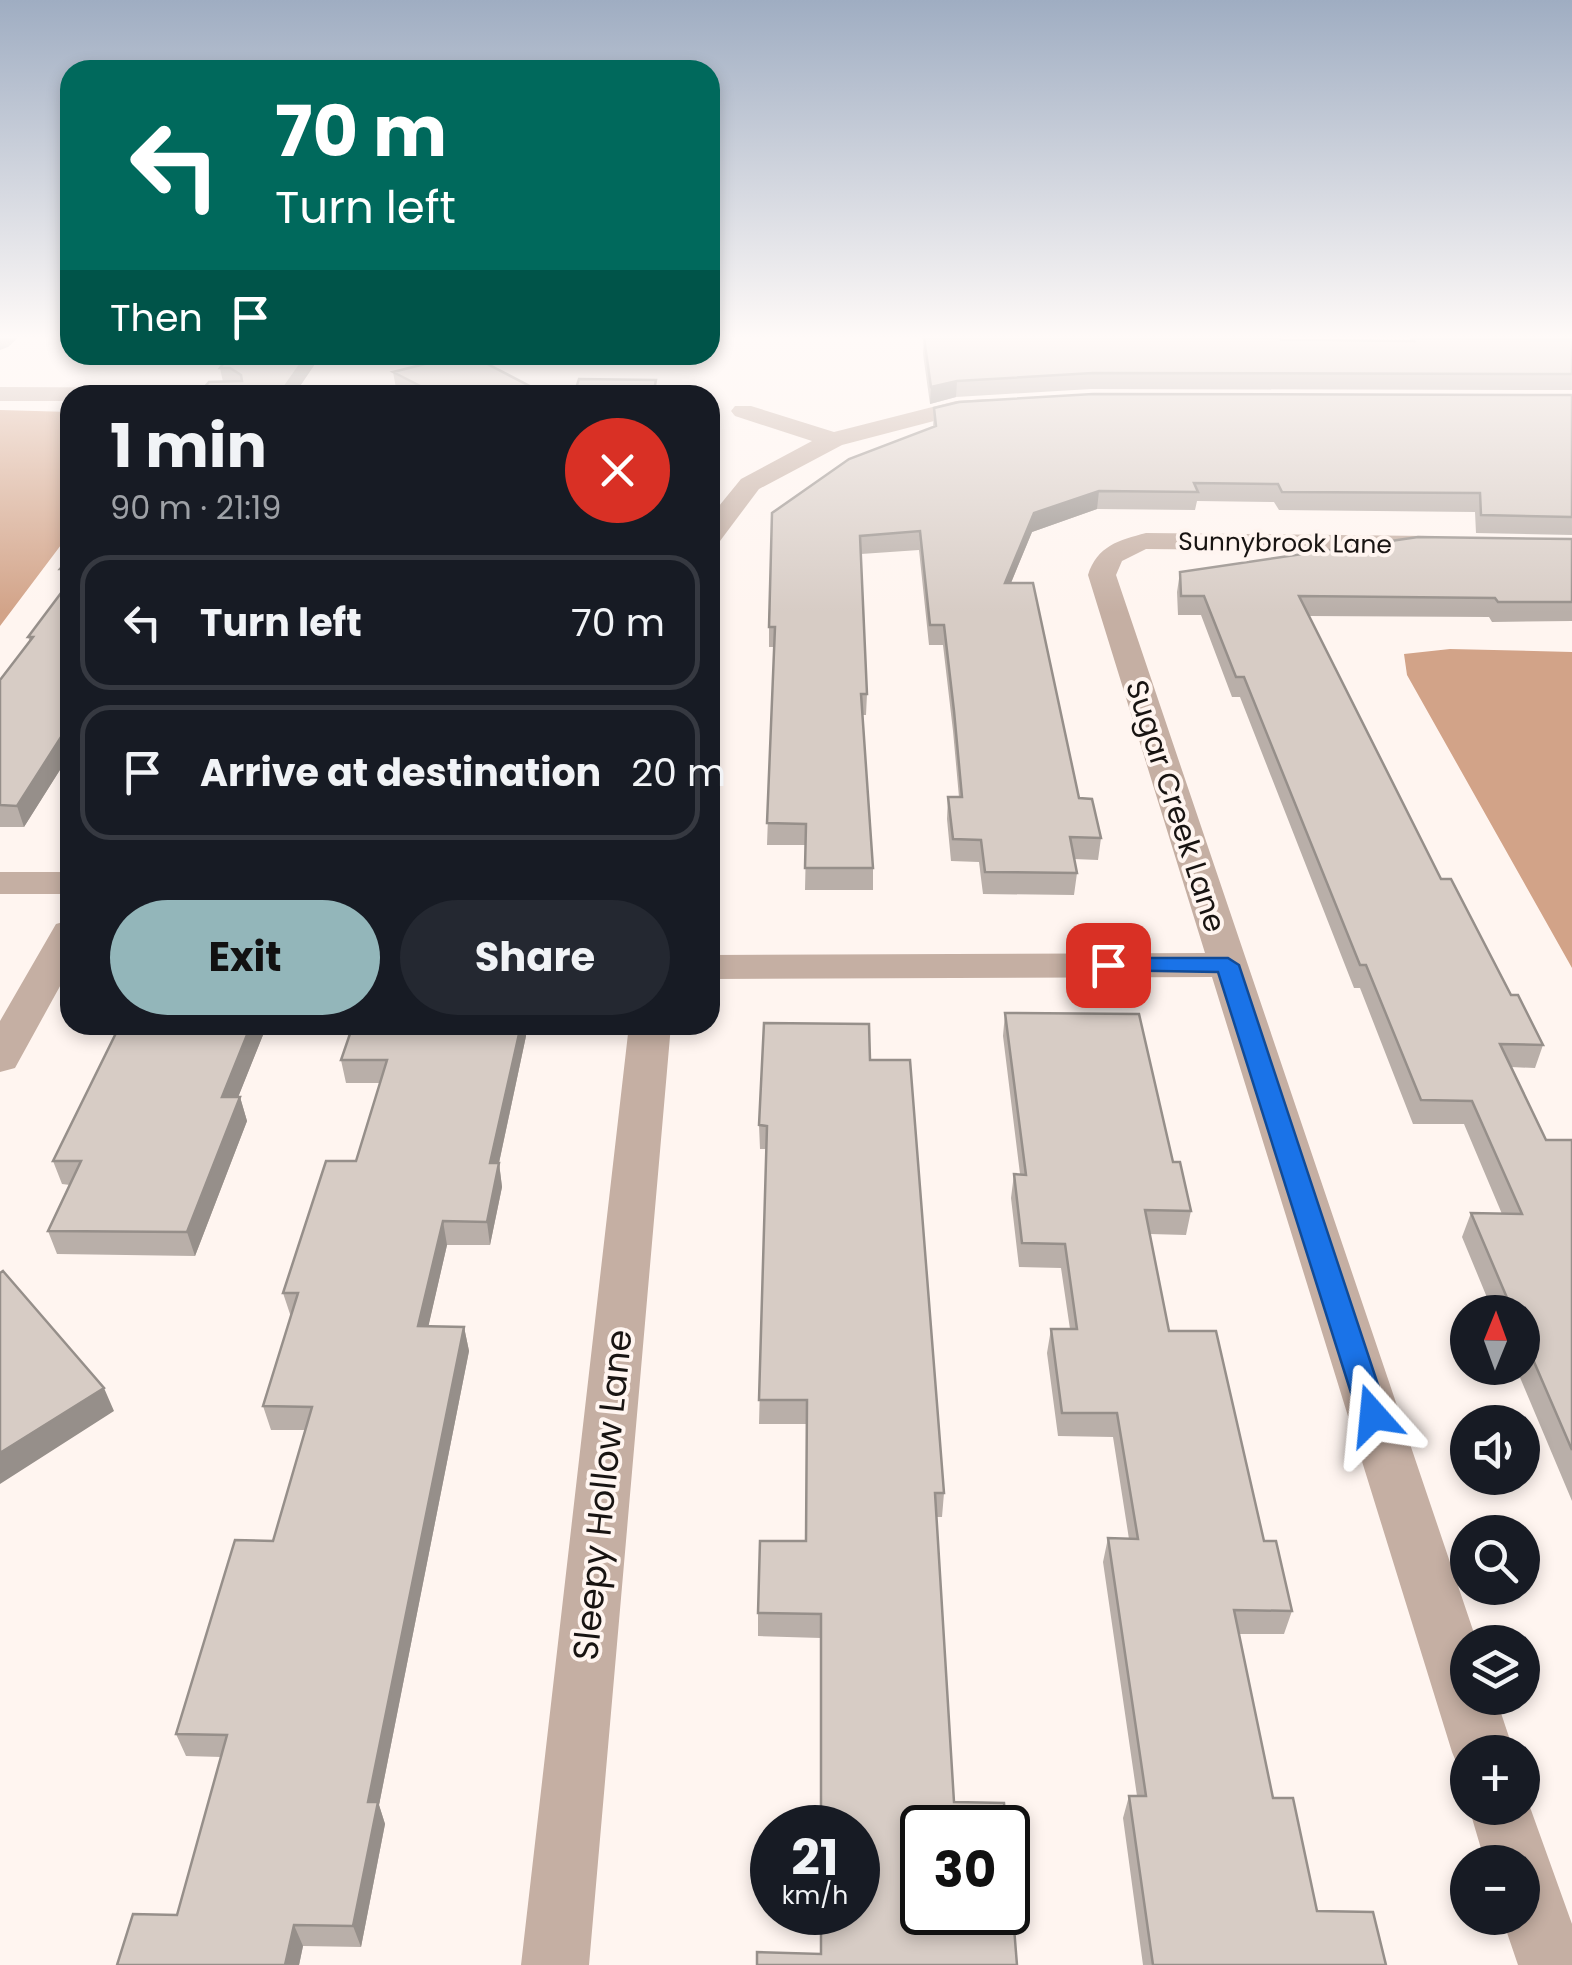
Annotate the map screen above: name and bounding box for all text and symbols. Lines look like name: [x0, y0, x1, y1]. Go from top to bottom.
text: 70 m: [275, 82, 447, 181]
icon: left: [110, 100, 240, 230]
text: Turn left: [275, 176, 456, 239]
icon: arrive: [223, 290, 278, 345]
text: Then: [110, 291, 203, 344]
text: 1 min: [110, 404, 267, 488]
button: close: [565, 418, 670, 523]
text: 90 m · 21:19: [110, 485, 282, 530]
street label: Sunnybrook Lane: [1178, 524, 1392, 562]
icon: left: [115, 595, 170, 650]
text: Turn left: [200, 596, 362, 649]
text: 70 m: [571, 596, 665, 649]
street label: Sugar Creek Lane: [1115, 674, 1237, 938]
icon: arrive: [115, 745, 170, 800]
text: Arrive at destination: [200, 746, 601, 799]
text: 20 m: [631, 746, 726, 799]
button: Exit: [110, 900, 380, 1015]
button: Share: [400, 900, 670, 1015]
pin: [1066, 923, 1151, 1008]
icon: arrive: [1081, 938, 1136, 993]
north arrow: [1450, 1295, 1540, 1385]
map controls: [1450, 1295, 1540, 1935]
street label: Sleepy Hollow Lane: [560, 1327, 644, 1663]
position arrow: [1321, 1363, 1425, 1467]
button: sound: [1450, 1405, 1540, 1495]
button: search: [1450, 1515, 1540, 1605]
button: layers: [1450, 1625, 1540, 1715]
button: +: [1450, 1735, 1540, 1825]
speed limit sign: 30: [900, 1805, 1030, 1935]
text: 21: [791, 1822, 839, 1893]
button: −: [1450, 1845, 1540, 1935]
text: km/h: [782, 1878, 848, 1913]

